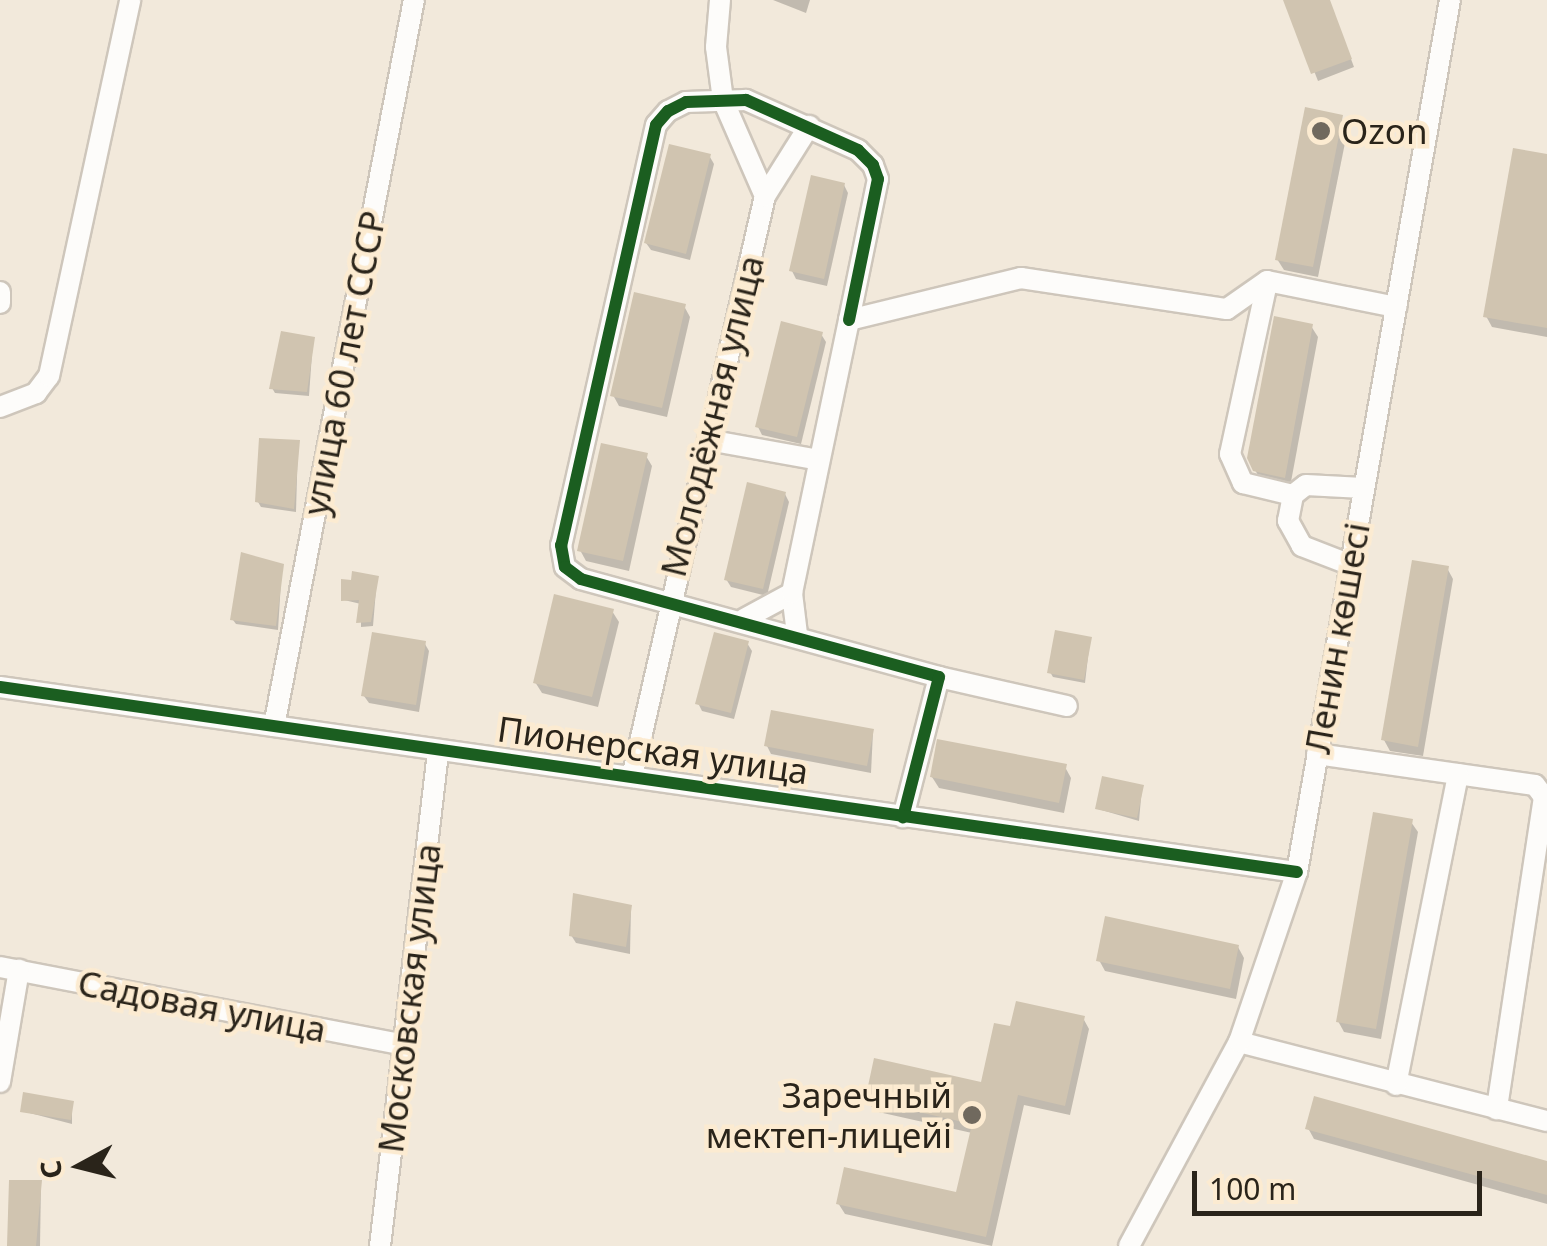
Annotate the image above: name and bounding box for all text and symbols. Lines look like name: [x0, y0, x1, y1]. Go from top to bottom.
place label: Ozon: [1341, 110, 1428, 152]
marker: Ozon: [1310, 120, 1332, 142]
street label: улица 60 лет СССР: [294, 207, 394, 519]
street label: Молодёжная улица: [652, 251, 772, 581]
street label: Ленин көшесі: [1296, 519, 1378, 757]
street label: Пионерская улица: [495, 707, 811, 793]
street label: Московская улица: [369, 841, 449, 1155]
street label: Садовая улица: [74, 961, 330, 1051]
place label: Заречный мектеп-лицейі: [706, 1074, 952, 1156]
marker: Заречный мектеп-лицейі: [961, 1104, 983, 1126]
north arrow: [30, 1116, 130, 1216]
scale bar: [1197, 1151, 1487, 1213]
text: С: [30, 1158, 70, 1181]
text: 100 m: [1209, 1168, 1296, 1209]

